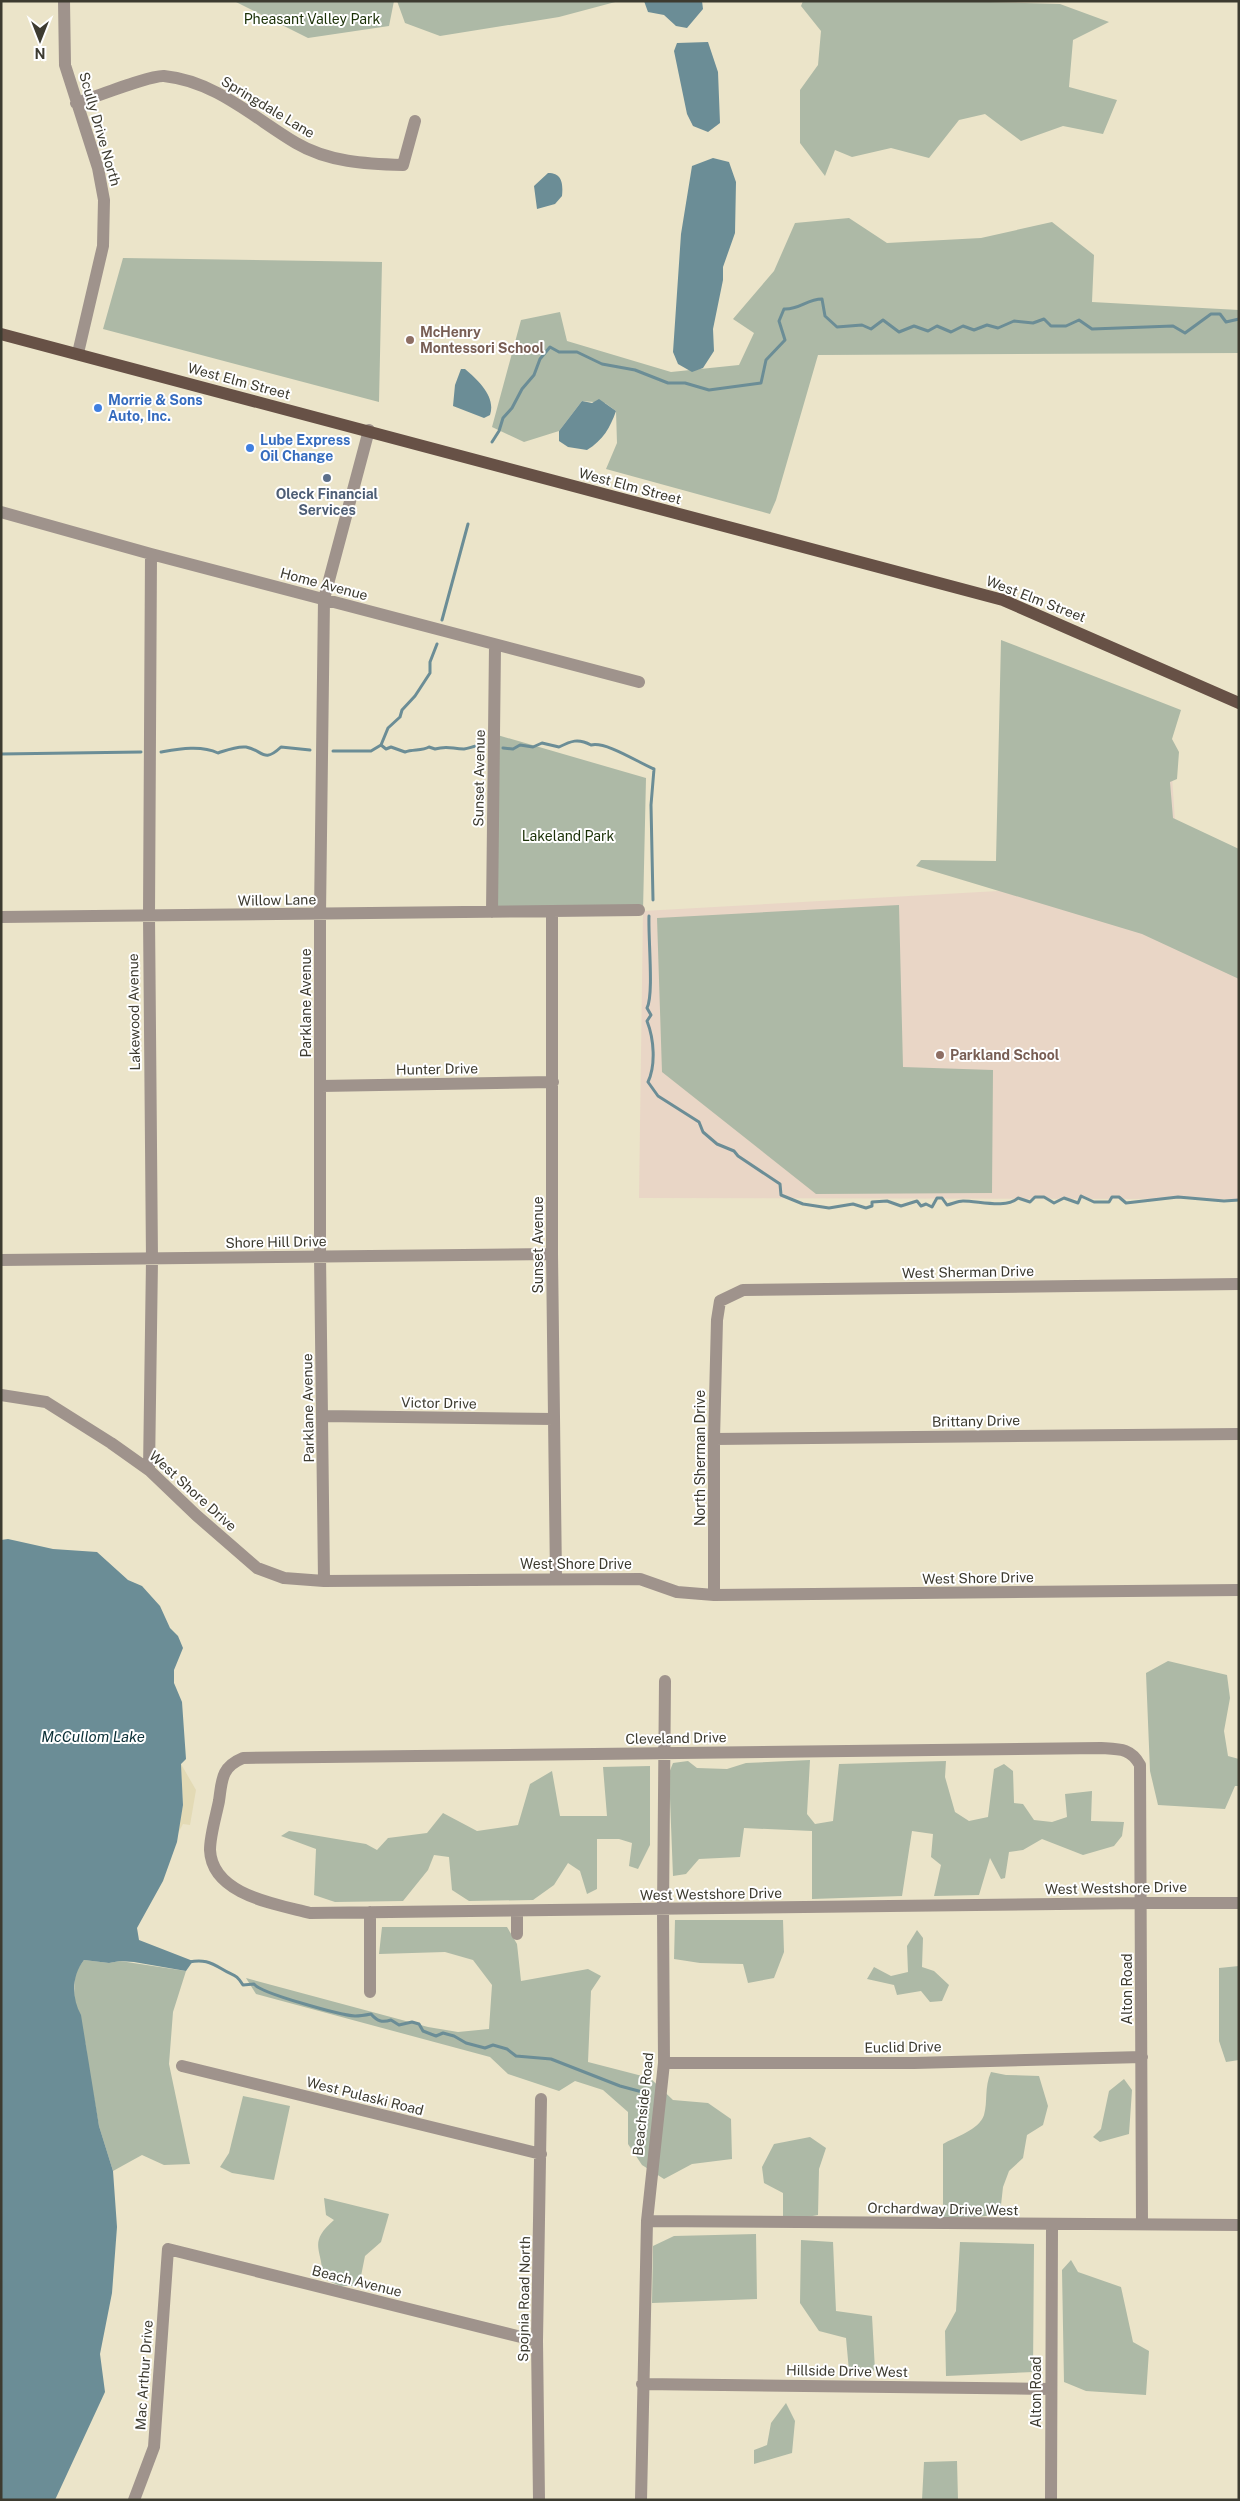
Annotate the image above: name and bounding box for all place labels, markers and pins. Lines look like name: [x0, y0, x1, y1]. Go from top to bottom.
place label: McHenry Montessori School: [420, 324, 544, 356]
marker: McHenry Montessori School: [404, 334, 416, 346]
place label: Morrie & Sons Auto, Inc.: [108, 392, 203, 424]
marker: Morrie & Sons Auto, Inc.: [92, 402, 104, 414]
place label: Lube Express Oil Change: [260, 432, 350, 464]
marker: Lube Express Oil Change: [244, 442, 256, 454]
marker: Oleck Financial Services: [321, 472, 333, 484]
place label: Oleck Financial Services: [276, 486, 379, 518]
place label: Parkland School: [950, 1047, 1060, 1063]
marker: Parkland School: [934, 1049, 946, 1061]

